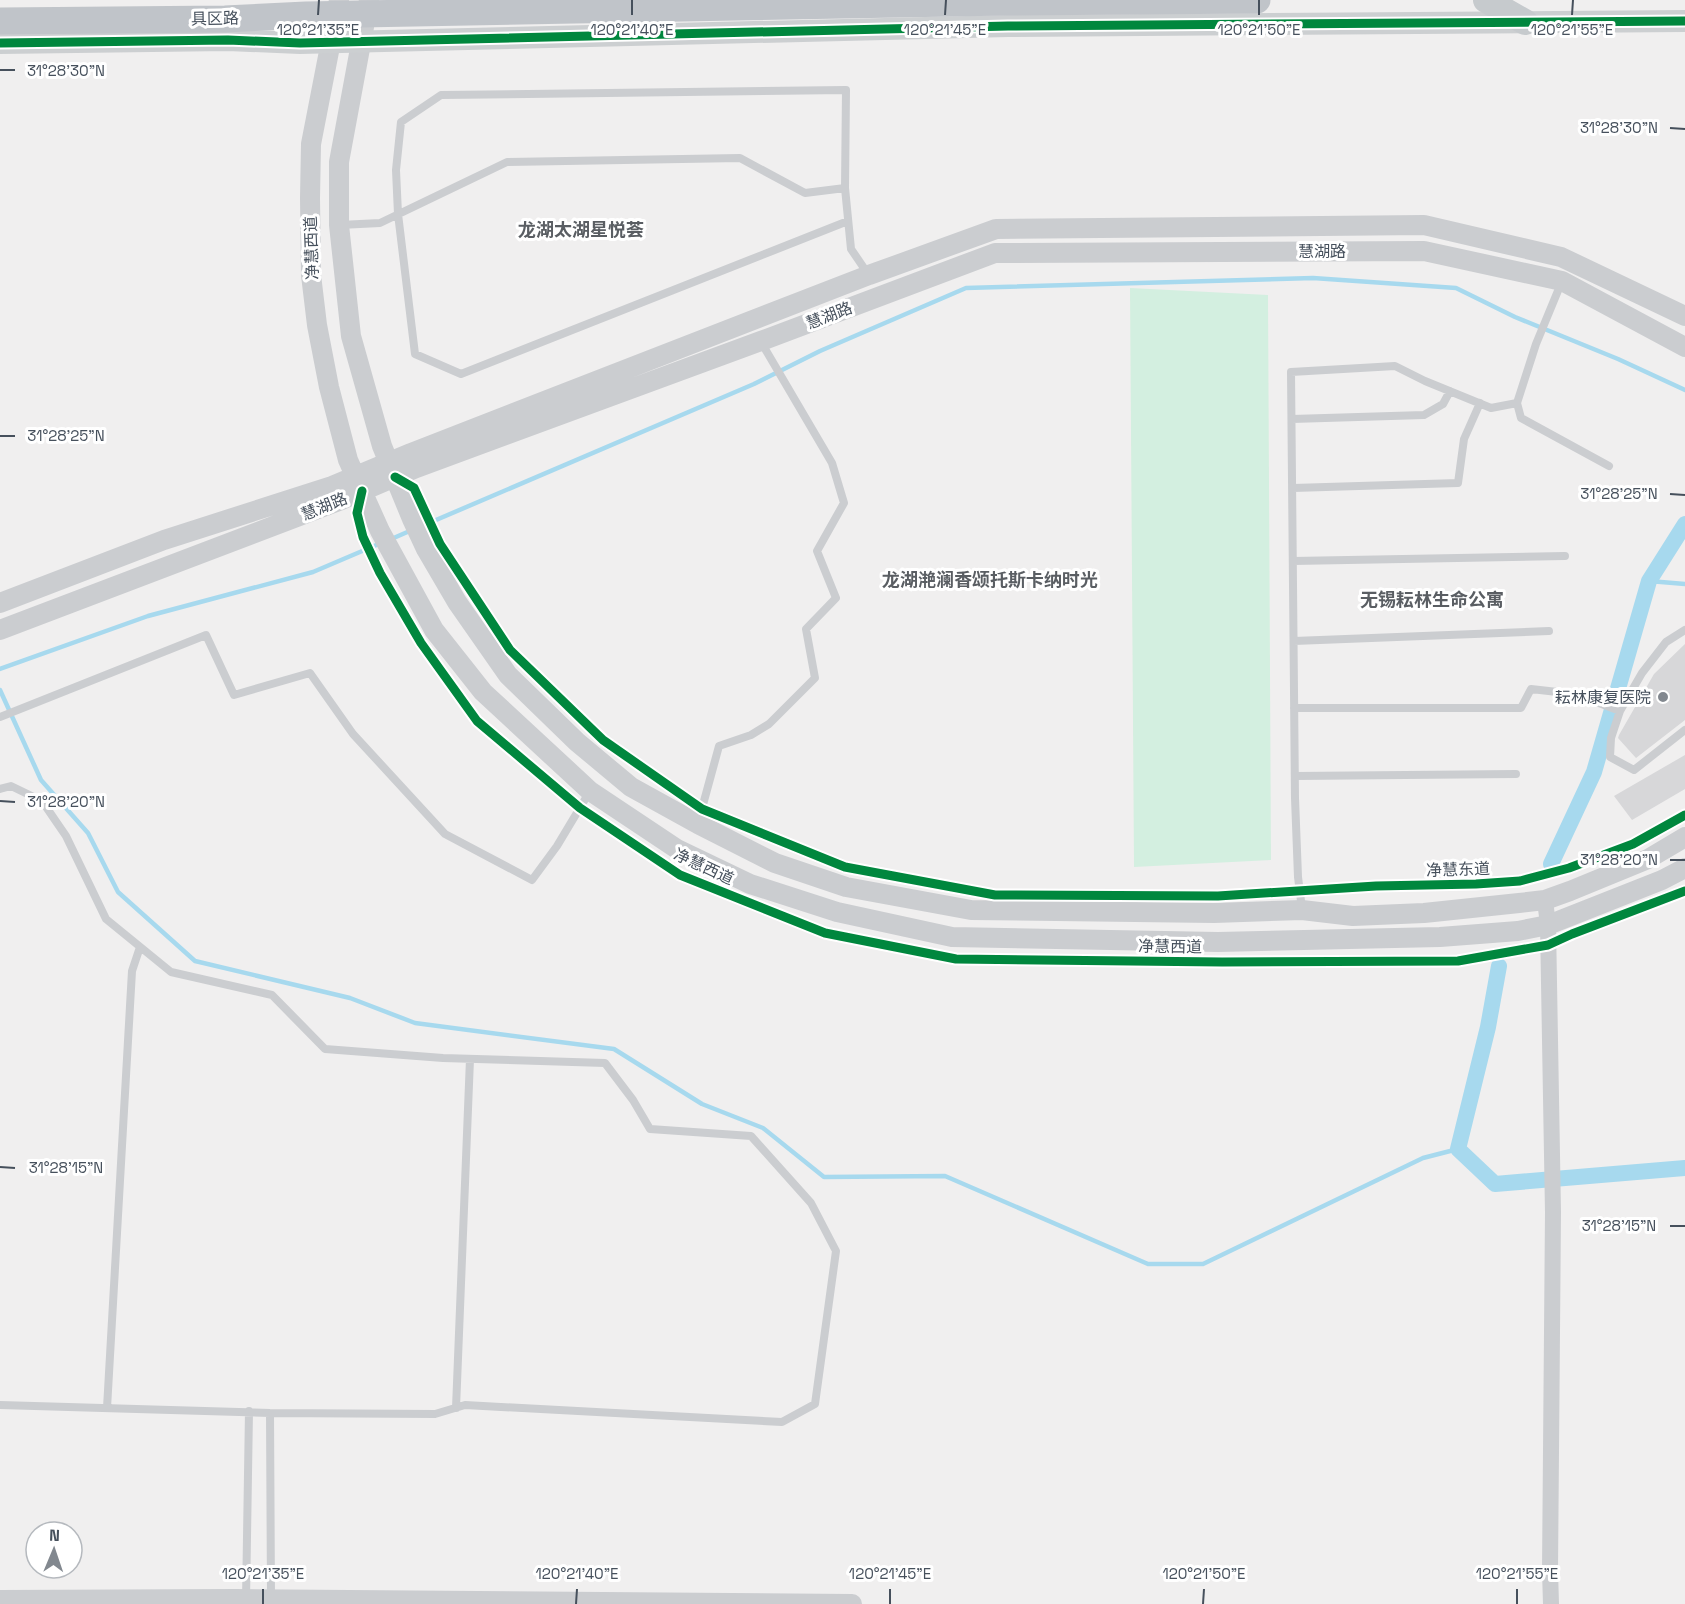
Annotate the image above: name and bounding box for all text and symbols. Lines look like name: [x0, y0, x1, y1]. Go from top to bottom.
street label: 具区路: [191, 8, 239, 29]
text: 120°21'35"E: [277, 20, 359, 39]
text: 120°21'40"E: [591, 20, 673, 39]
text: 120°21'45"E: [904, 20, 986, 39]
text: 120°21'50"E: [1217, 20, 1301, 39]
text: 120°21'55"E: [1531, 20, 1613, 39]
text: 31°28'30"N: [27, 61, 105, 80]
text: 31°28'30"N: [1580, 118, 1658, 137]
street label: 净慧西道: [300, 216, 323, 280]
district label: 龙湖太湖星悦荟: [518, 218, 644, 241]
street label: 慧湖路: [1298, 241, 1346, 262]
street label: 慧湖路: [803, 297, 855, 334]
text: 31°28'25"N: [27, 426, 105, 445]
text: 31°28'25"N: [1580, 484, 1658, 503]
street label: 慧湖路: [298, 488, 350, 525]
district label: 龙湖滟澜香颂托斯卡纳时光: [882, 568, 1098, 591]
district label: 无锡耘林生命公寓: [1360, 588, 1504, 611]
place label: 耘林康复医院: [1555, 687, 1651, 708]
marker: 耘林康复医院: [1656, 690, 1670, 704]
text: 31°28'20"N: [27, 792, 105, 811]
street label: 净慧西道: [670, 843, 737, 889]
text: 31°28'20"N: [1580, 850, 1658, 869]
street label: 净慧东道: [1426, 858, 1490, 881]
street label: 净慧西道: [1138, 935, 1202, 958]
text: 31°28'15"N: [29, 1158, 103, 1177]
text: 31°28'15"N: [1582, 1216, 1656, 1235]
north arrow: [24, 1520, 84, 1580]
text: N: [49, 1525, 60, 1546]
text: 120°21'35"E: [222, 1564, 304, 1583]
text: 120°21'40"E: [536, 1564, 618, 1583]
text: 120°21'45"E: [849, 1564, 931, 1583]
text: 120°21'50"E: [1162, 1564, 1246, 1583]
text: 120°21'55"E: [1476, 1564, 1558, 1583]

